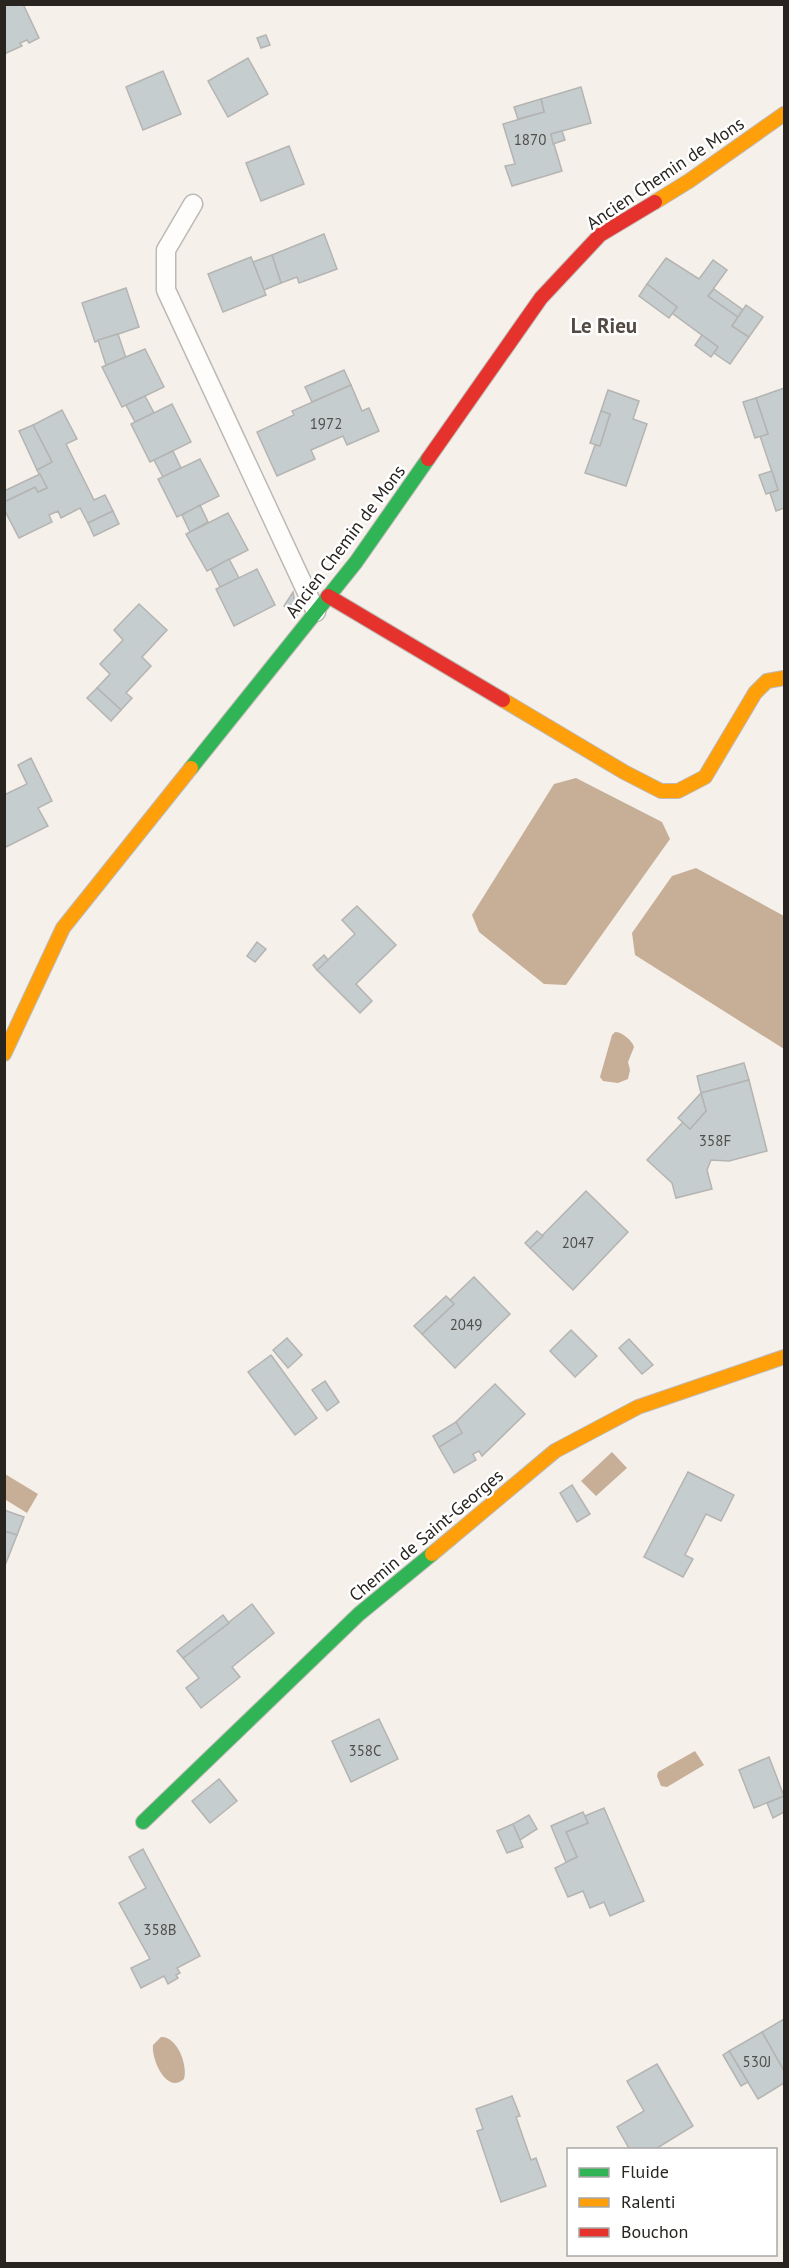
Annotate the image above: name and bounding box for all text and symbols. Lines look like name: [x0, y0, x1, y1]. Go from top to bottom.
street label: Ancien Chemin de Mons: [582, 112, 748, 234]
house number: 1870: [514, 130, 546, 149]
district label: Le Rieu: [571, 312, 637, 339]
house number: 1972: [310, 414, 342, 433]
street label: Ancien Chemin de Mons: [280, 460, 410, 622]
house number: 358F: [699, 1131, 731, 1150]
house number: 2047: [562, 1233, 594, 1252]
house number: 2049: [450, 1315, 482, 1334]
street label: Chemin de Saint-Georges: [344, 1464, 508, 1606]
house number: 358C: [348, 1741, 382, 1760]
house number: 358B: [143, 1920, 177, 1939]
house number: 530J: [743, 2052, 771, 2071]
legend: [567, 2148, 777, 2256]
text: Fluide: [621, 2160, 669, 2183]
text: Ralenti: [621, 2190, 676, 2213]
text: Bouchon: [621, 2220, 688, 2243]

